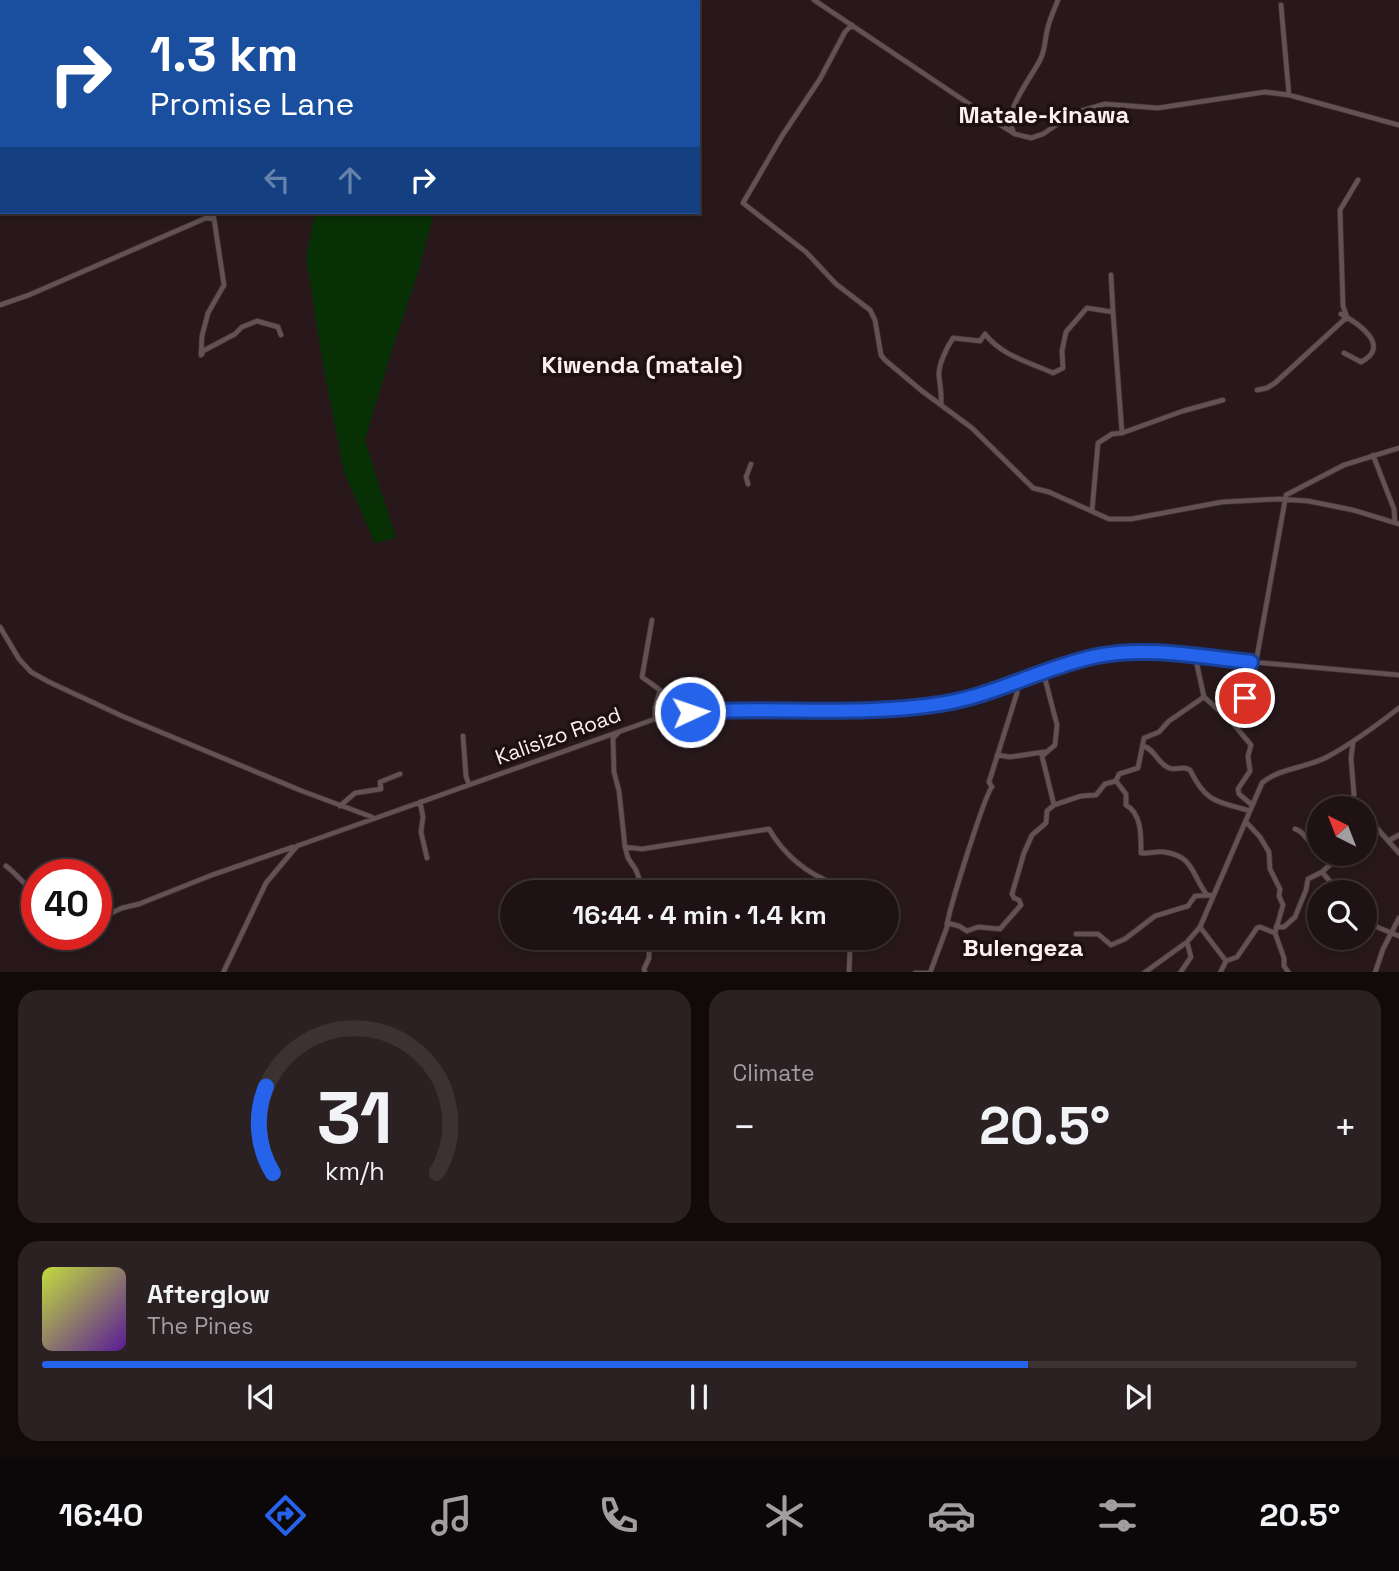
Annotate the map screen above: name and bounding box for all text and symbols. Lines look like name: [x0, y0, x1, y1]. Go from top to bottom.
text: 1.3 km: [150, 23, 298, 85]
icon: right: [35, 28, 126, 119]
text: Promise Lane: [150, 84, 354, 124]
district label: Matale-kinawa: [959, 99, 1130, 130]
icon: left: [258, 161, 296, 199]
icon: ahead: [331, 161, 369, 199]
icon: right: [404, 161, 442, 199]
district label: Kiwenda (matale): [541, 349, 743, 380]
pin: [1215, 668, 1275, 728]
position arrow: [653, 675, 727, 749]
icon: arrive: [1226, 679, 1264, 717]
street label: Kalisizo Road: [491, 700, 624, 771]
north arrow: [1307, 796, 1377, 866]
map controls: [1307, 796, 1377, 950]
speed limit sign: 40: [21, 859, 112, 950]
button: search: [1307, 880, 1377, 950]
text: 16:44 · 4 min · 1.4 km: [572, 898, 827, 932]
district label: Bulengeza: [962, 932, 1084, 963]
text: Climate: [733, 1058, 815, 1088]
text: 31: [316, 1071, 392, 1164]
text: 20.5°: [979, 1093, 1110, 1159]
text: −: [733, 1103, 756, 1151]
text: +: [1333, 1103, 1357, 1151]
text: km/h: [324, 1154, 384, 1186]
text: Afterglow: [147, 1277, 270, 1311]
text: The Pines: [147, 1311, 253, 1341]
icon: previous: [242, 1378, 280, 1416]
icon: pause: [680, 1378, 718, 1416]
icon: next: [1119, 1378, 1157, 1416]
icon: directions: [261, 1491, 310, 1540]
icon: music: [427, 1491, 476, 1540]
icon: phone: [594, 1491, 643, 1540]
icon: climate: [760, 1491, 809, 1540]
icon: car: [927, 1491, 976, 1540]
icon: filters: [1093, 1491, 1142, 1540]
text: 16:40: [59, 1495, 144, 1535]
text: 20.5°: [1260, 1495, 1340, 1535]

